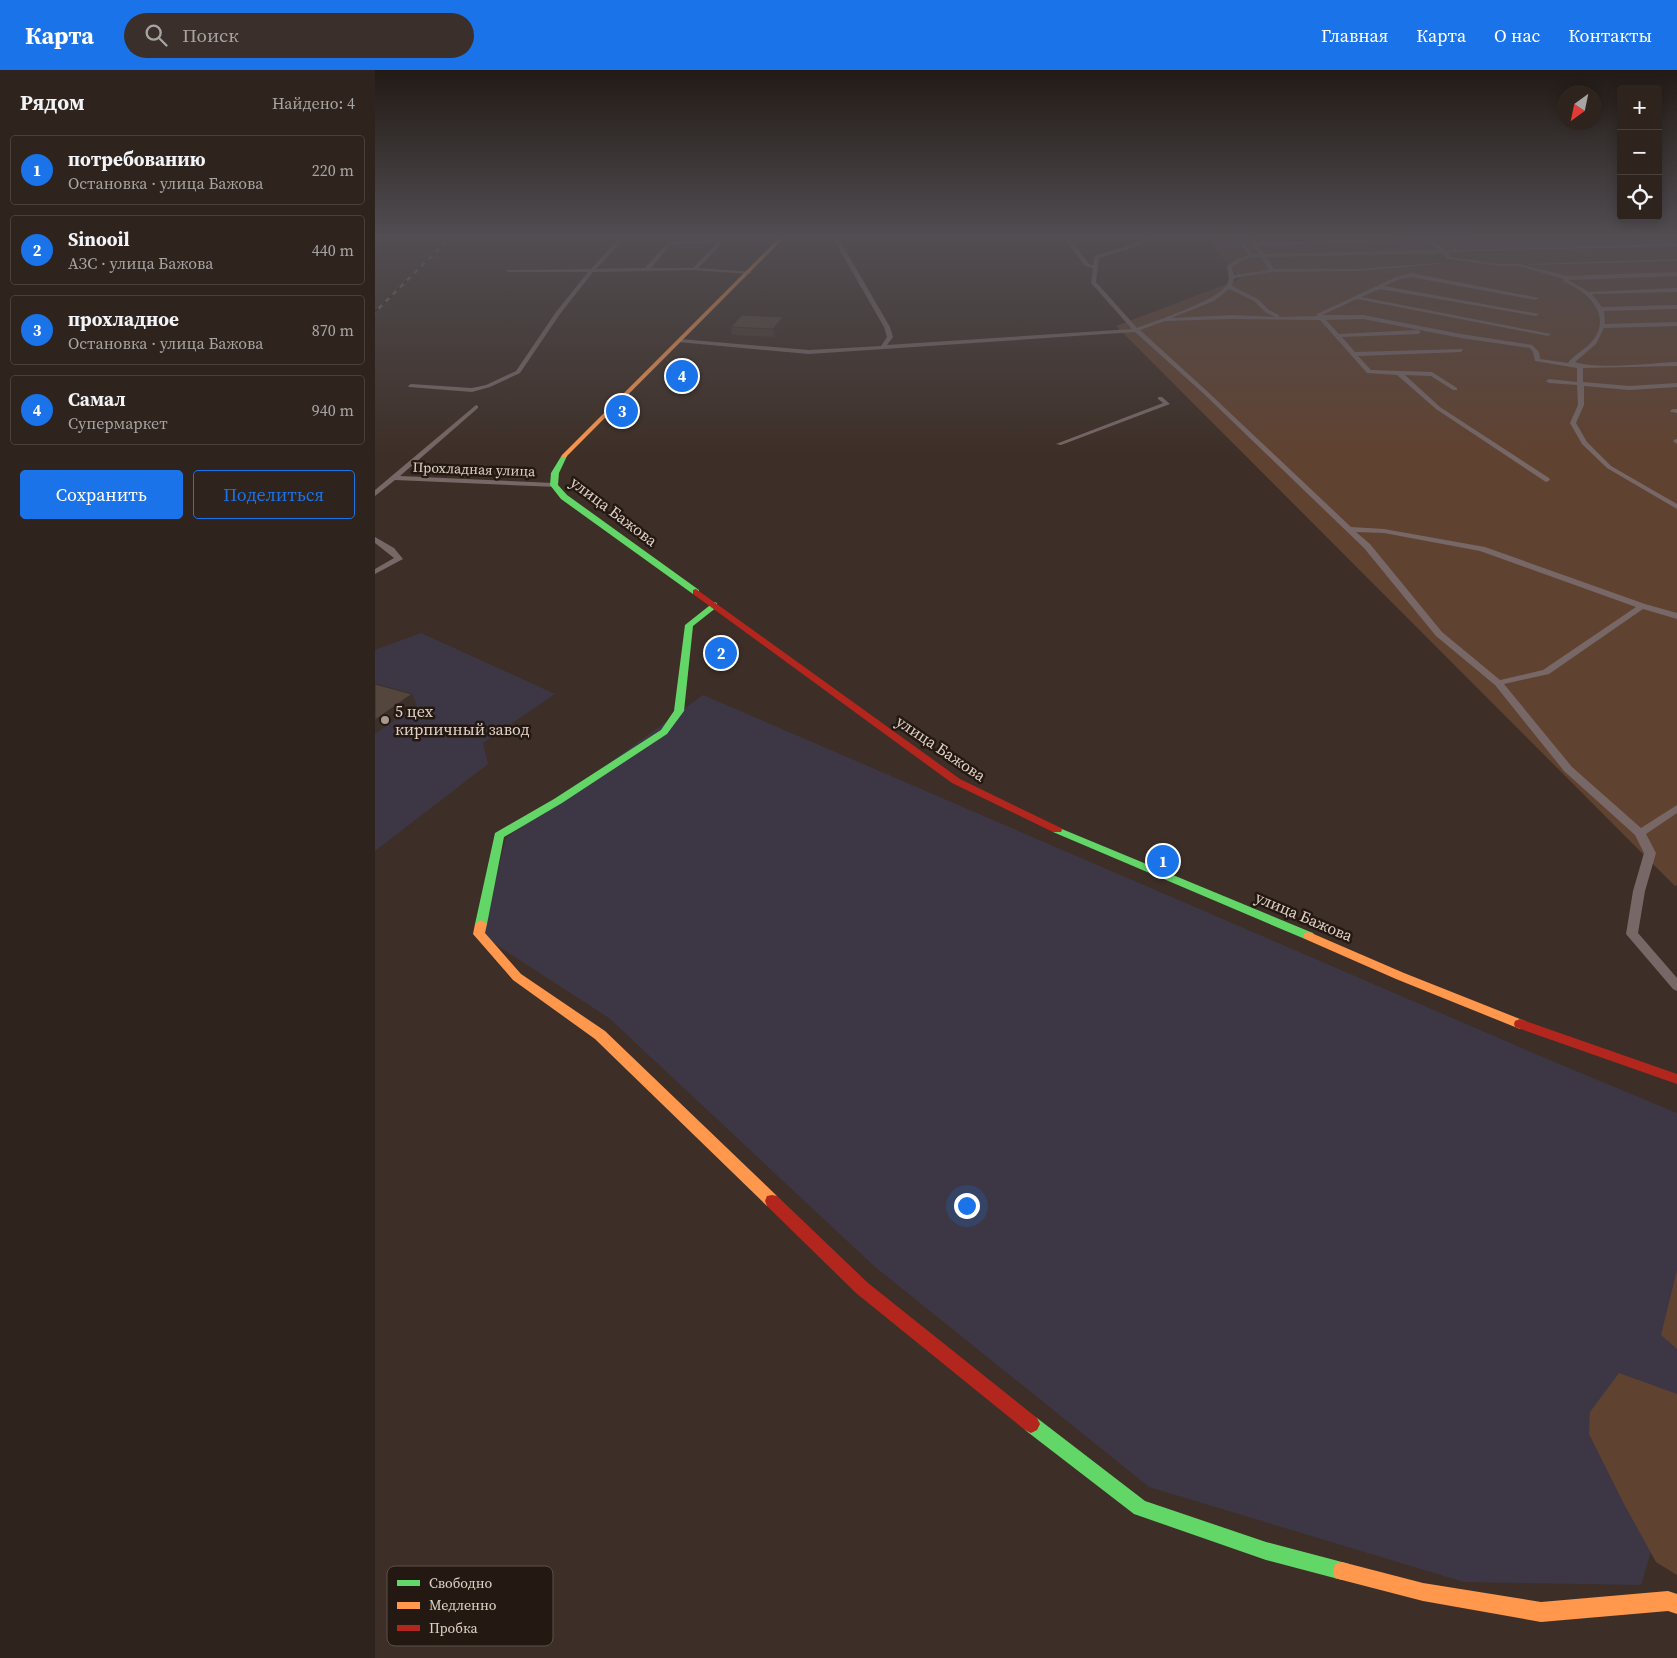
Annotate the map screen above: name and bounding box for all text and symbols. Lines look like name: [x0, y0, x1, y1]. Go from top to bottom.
search box: [124, 13, 474, 58]
text: Карта: [25, 19, 94, 52]
icon: search: [142, 21, 170, 49]
text: Поиск: [182, 22, 239, 48]
text: Главная: [1321, 23, 1388, 48]
text: Карта: [1416, 23, 1466, 48]
text: О нас: [1494, 23, 1540, 48]
text: Контакты: [1568, 23, 1652, 48]
north arrow: [1557, 85, 1602, 130]
map controls: [1617, 85, 1662, 220]
button: +: [1617, 85, 1662, 130]
text: Рядом: [20, 88, 85, 117]
text: Найдено: 4: [272, 92, 355, 114]
button: −: [1617, 130, 1662, 175]
text: потребованию: [68, 146, 206, 172]
text: 1: [33, 159, 41, 181]
text: 220 m: [312, 159, 354, 181]
text: Остановка · улица Бажова: [68, 172, 263, 194]
button: locate: [1617, 175, 1662, 220]
text: Sinooil: [68, 226, 130, 252]
text: 2: [33, 239, 41, 261]
text: 440 m: [312, 239, 354, 261]
text: АЗС · улица Бажова: [68, 252, 213, 274]
text: прохладное: [68, 306, 179, 332]
text: 3: [33, 319, 41, 341]
text: 870 m: [312, 319, 354, 341]
text: Остановка · улица Бажова: [68, 332, 263, 354]
pin: 4: [666, 357, 698, 395]
text: Самал: [68, 386, 126, 412]
pin: 3: [606, 392, 638, 430]
text: 4: [33, 399, 41, 421]
text: 940 m: [312, 399, 354, 421]
text: Супермаркет: [68, 412, 168, 434]
street label: Прохладная улица: [412, 457, 536, 481]
button: Сохранить: [20, 470, 183, 519]
button: Поделиться: [193, 470, 355, 519]
street label: улица Бажова: [566, 471, 663, 552]
pin: 2: [705, 634, 737, 672]
place label: 5 цех кирпичный завод: [395, 700, 529, 740]
street label: улица Бажова: [892, 710, 991, 787]
marker: 5 цех кирпичный завод: [379, 714, 391, 726]
pin: 1: [1147, 842, 1179, 880]
street label: улица Бажова: [1252, 886, 1357, 947]
your location: [954, 1193, 980, 1219]
legend: [387, 1566, 553, 1646]
text: Свободно: [429, 1573, 492, 1593]
text: Медленно: [429, 1595, 497, 1615]
text: Пробка: [429, 1618, 478, 1638]

